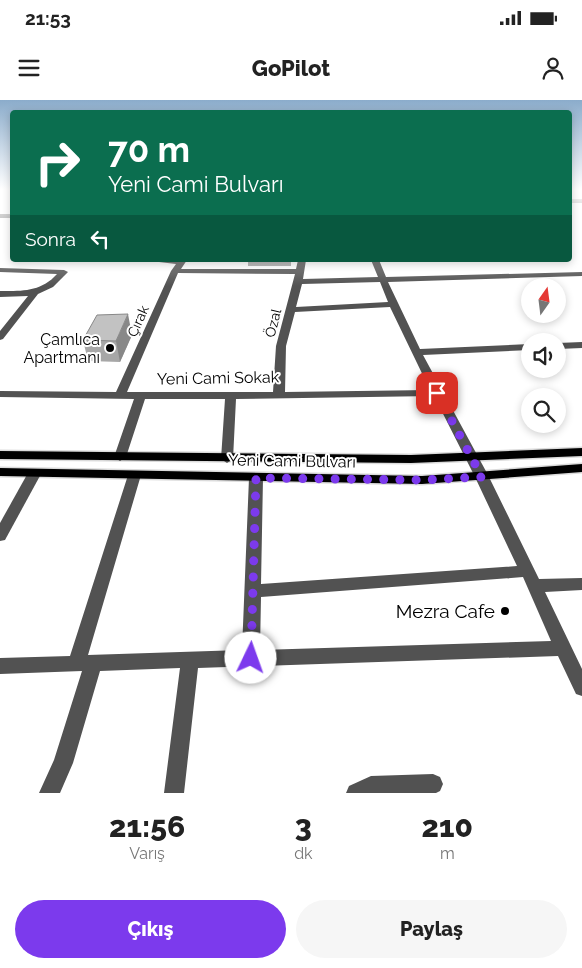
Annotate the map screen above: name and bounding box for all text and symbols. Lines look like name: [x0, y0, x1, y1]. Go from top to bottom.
text: 21:53: [25, 7, 71, 29]
icon: menu: [15, 54, 43, 82]
icon: person: [539, 54, 567, 82]
text: GoPilot: [252, 55, 330, 81]
text: 70 m: [108, 129, 190, 170]
icon: right: [25, 130, 90, 195]
text: Yeni Cami Bulvarı: [108, 171, 283, 197]
icon: left: [86, 225, 114, 253]
text: Sonra: [25, 228, 76, 250]
north arrow: [521, 278, 566, 322]
map controls: [521, 278, 566, 433]
street label: Çırak: [124, 302, 152, 339]
street label: Özal: [260, 306, 284, 339]
place label: Çamlıca Apartmanı: [23, 330, 100, 367]
button: sound: [521, 333, 566, 378]
marker: Çamlıca Apartmanı: [104, 342, 116, 354]
street label: Yeni Cami Sokak: [157, 367, 280, 389]
pin: [416, 372, 458, 414]
icon: arrive: [423, 379, 451, 407]
button: search: [521, 388, 566, 433]
street label: Yeni Cami Bulvarı: [228, 450, 356, 472]
place label: Mezra Cafe: [396, 600, 495, 622]
marker: Mezra Cafe: [499, 605, 511, 617]
position arrow: [224, 631, 276, 683]
text: 21:56: [109, 809, 185, 844]
text: 3: [295, 809, 312, 844]
text: 210: [422, 809, 473, 844]
text: Varış: [129, 844, 165, 863]
text: dk: [294, 844, 313, 863]
text: m: [440, 844, 455, 863]
button: Çıkış: [15, 900, 286, 958]
button: Paylaş: [296, 900, 567, 958]

